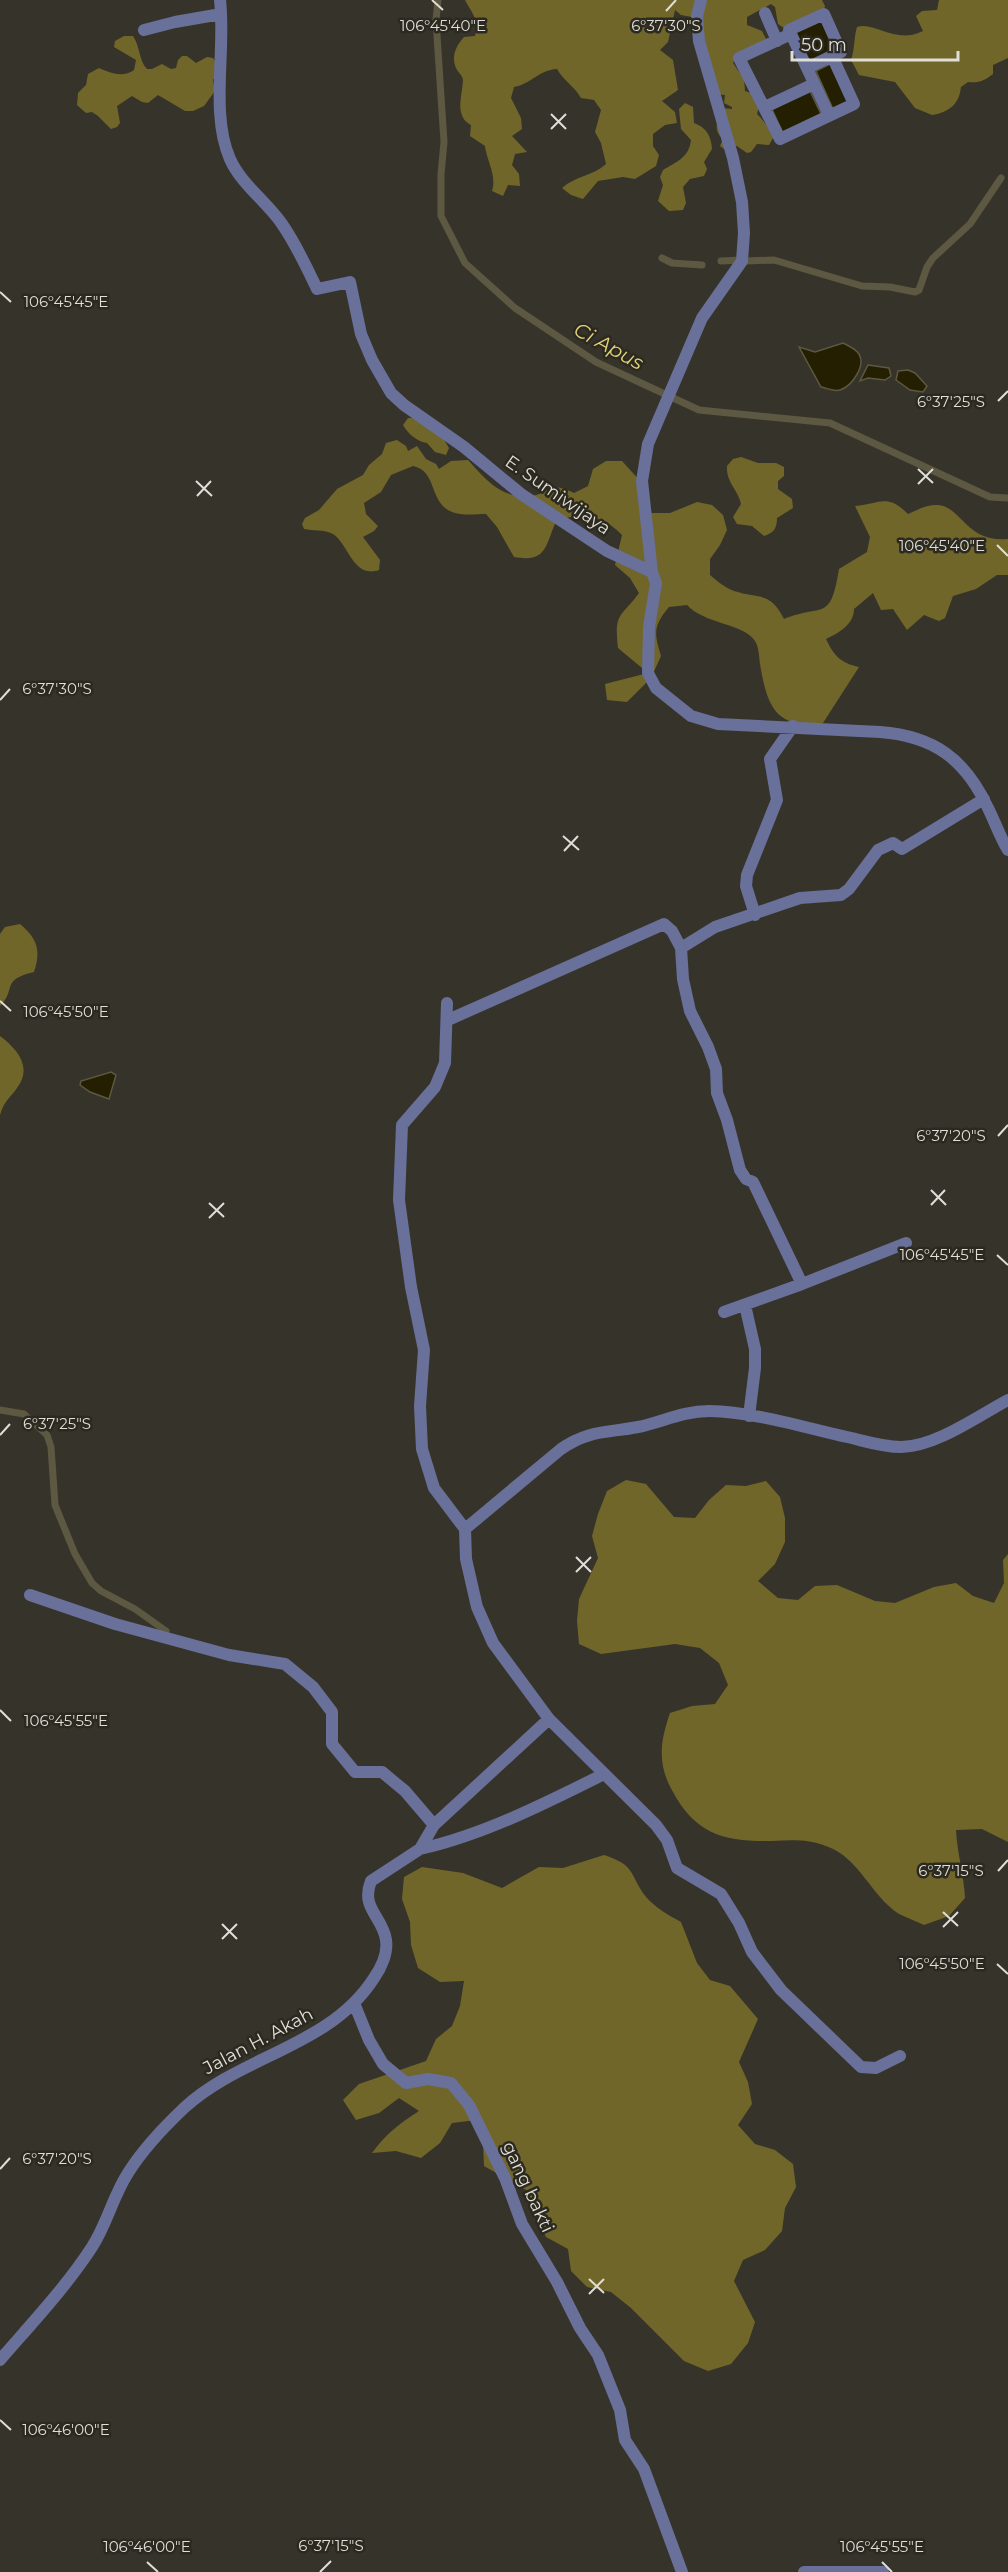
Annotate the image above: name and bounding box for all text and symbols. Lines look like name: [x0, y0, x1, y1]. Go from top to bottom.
text: 106°45'40"E: [400, 16, 486, 35]
text: 6°37'30"S: [631, 16, 701, 35]
scale bar: [792, 24, 958, 62]
text: 50 m: [801, 34, 847, 56]
text: 106°45'45"E: [24, 292, 108, 311]
water label: Ci Apus: [570, 317, 648, 375]
text: 6°37'25"S: [917, 392, 985, 411]
street label: E. Sumiwijaya: [501, 450, 615, 540]
text: 106°45'40"E: [899, 536, 985, 555]
text: 6°37'30"S: [22, 679, 92, 698]
text: 106°45'50"E: [23, 1002, 109, 1021]
text: 6°37'20"S: [916, 1126, 986, 1145]
text: 106°45'45"E: [900, 1245, 984, 1264]
text: 6°37'25"S: [23, 1414, 91, 1433]
text: 106°45'55"E: [24, 1711, 108, 1730]
text: 6°37'15"S: [918, 1861, 984, 1880]
text: 106°45'50"E: [899, 1954, 985, 1973]
street label: Jalan H. Akah: [198, 2003, 317, 2080]
street label: gang bakti: [497, 2138, 559, 2236]
text: 6°37'20"S: [22, 2149, 92, 2168]
text: 106°46'00"E: [22, 2420, 110, 2439]
text: 6°37'15"S: [298, 2536, 364, 2555]
text: 106°46'00"E: [103, 2537, 191, 2556]
text: 106°45'55"E: [840, 2537, 924, 2556]

